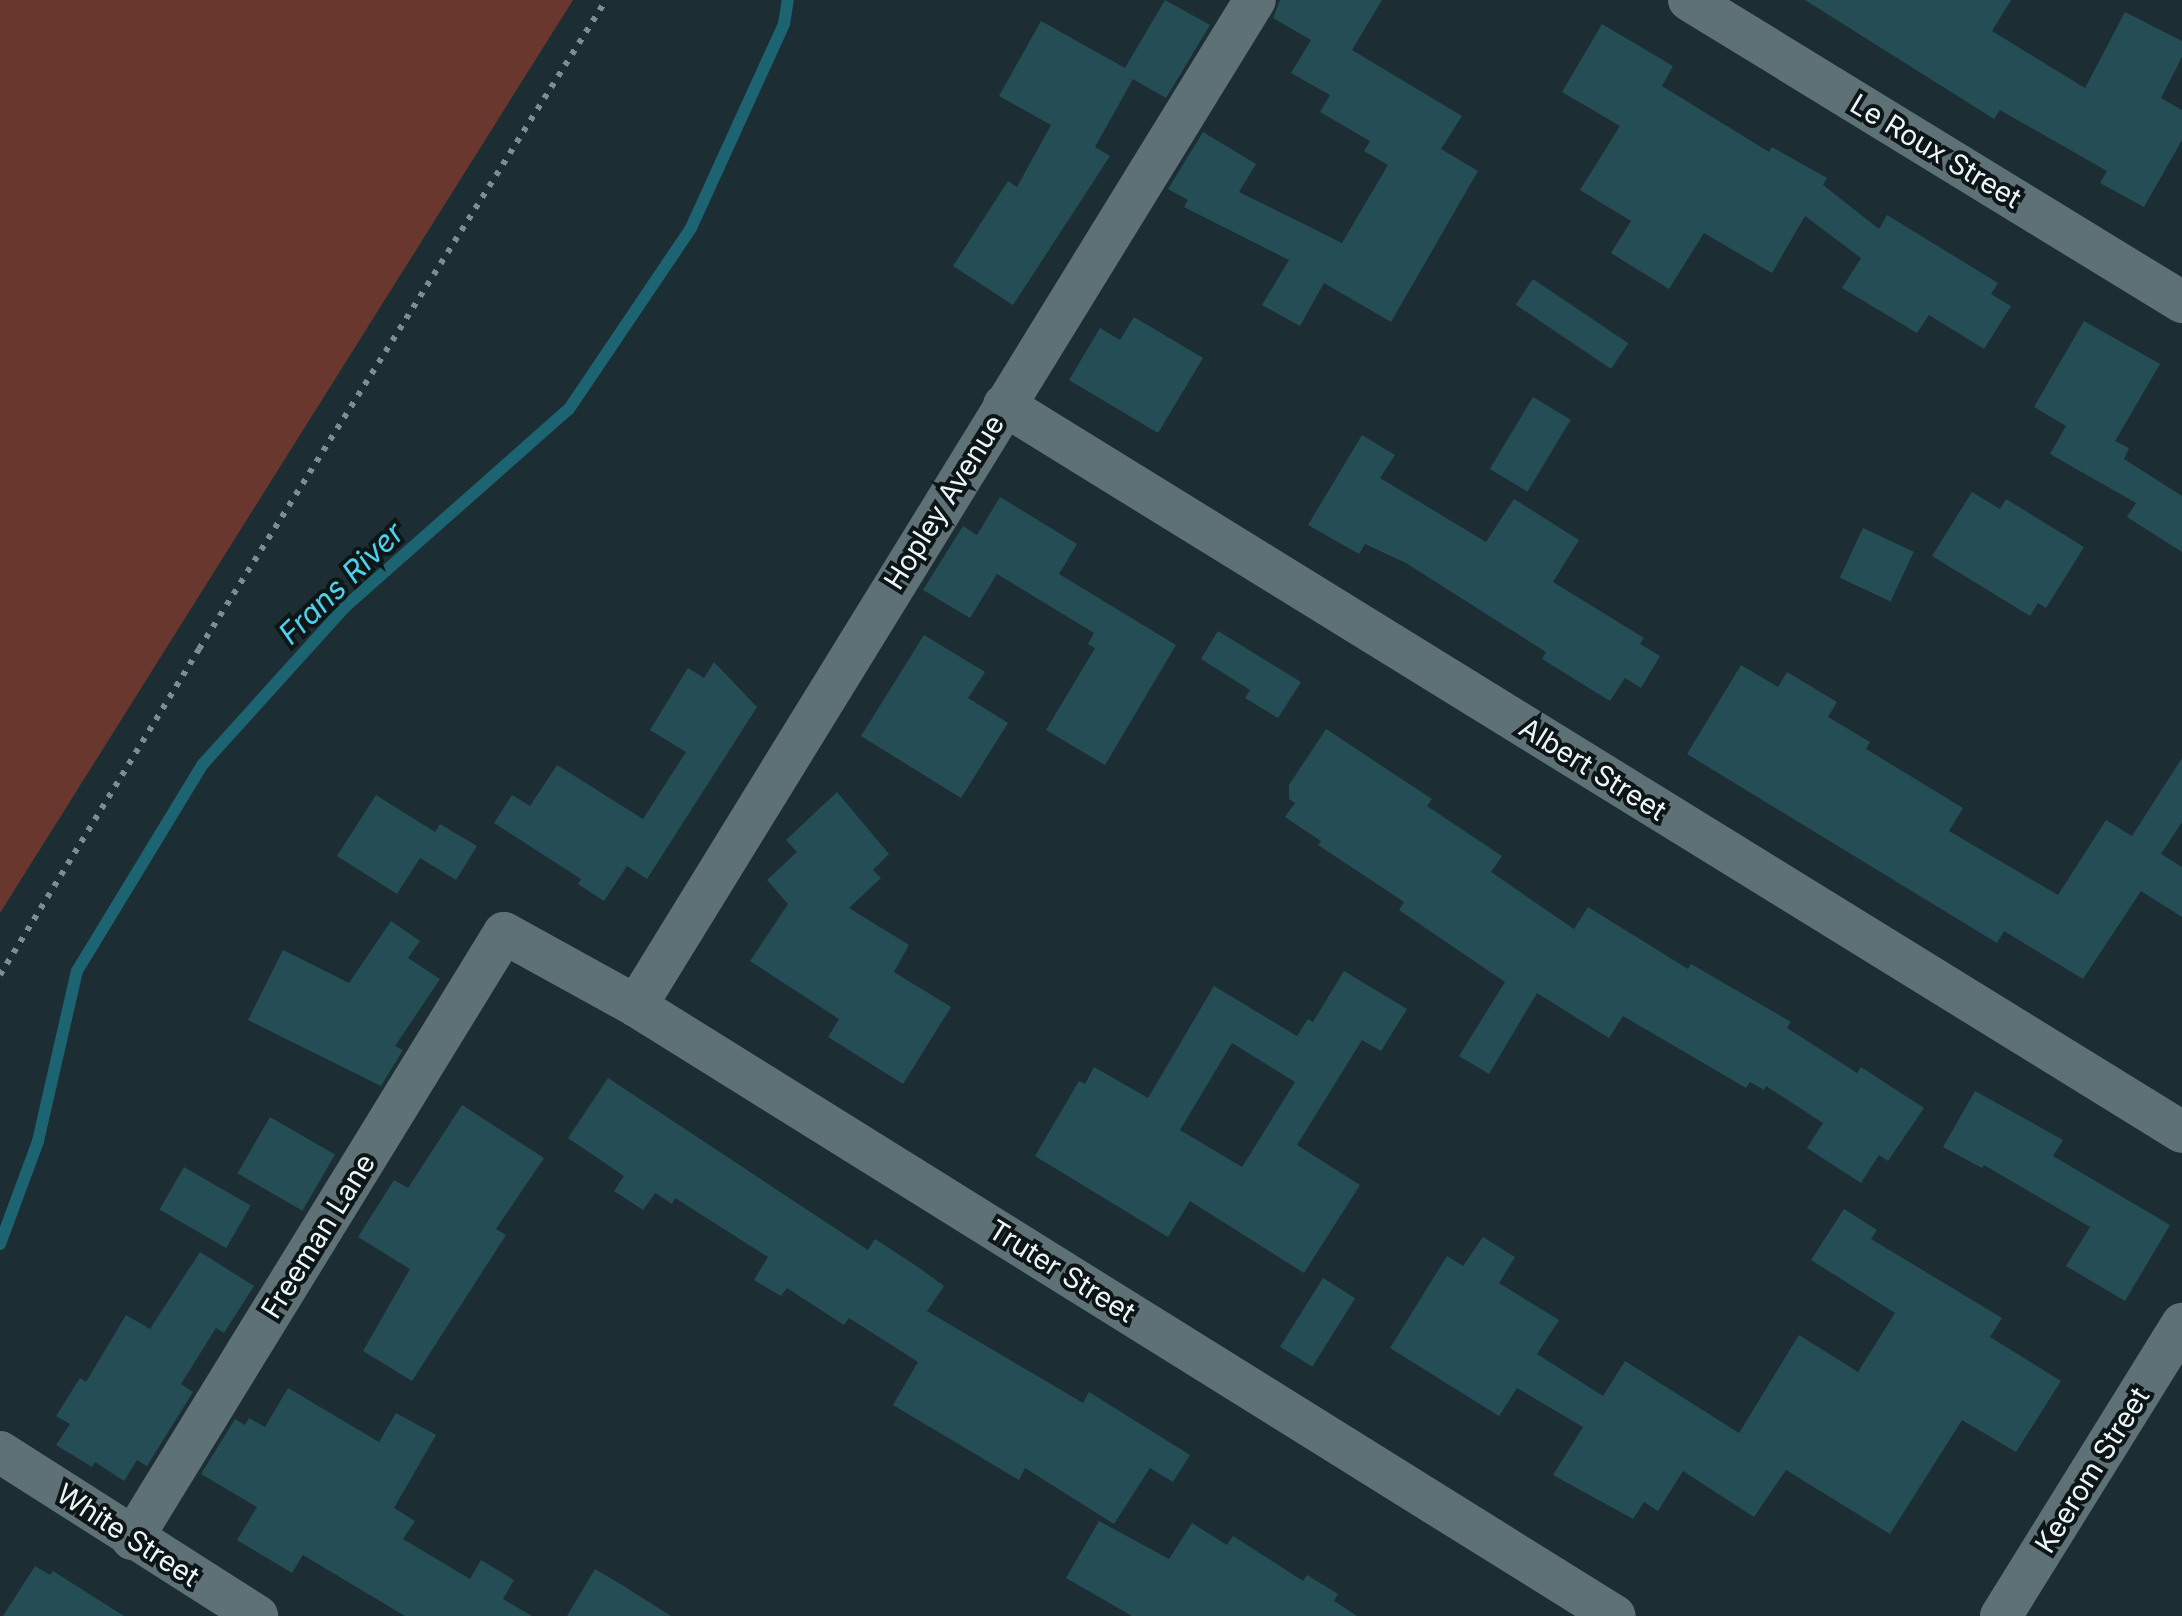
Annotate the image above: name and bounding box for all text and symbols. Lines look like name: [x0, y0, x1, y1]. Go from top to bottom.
street label: Le Roux Street: [1845, 87, 2027, 215]
street label: Hopley Avenue: [877, 409, 1011, 595]
water label: Frans River: [271, 515, 411, 651]
street label: Albert Street: [1513, 711, 1673, 827]
street label: Freeman Lane: [254, 1148, 382, 1324]
street label: Truter Street: [983, 1213, 1141, 1329]
street label: Keerom Street: [2028, 1381, 2156, 1559]
street label: White Street: [50, 1477, 206, 1593]

